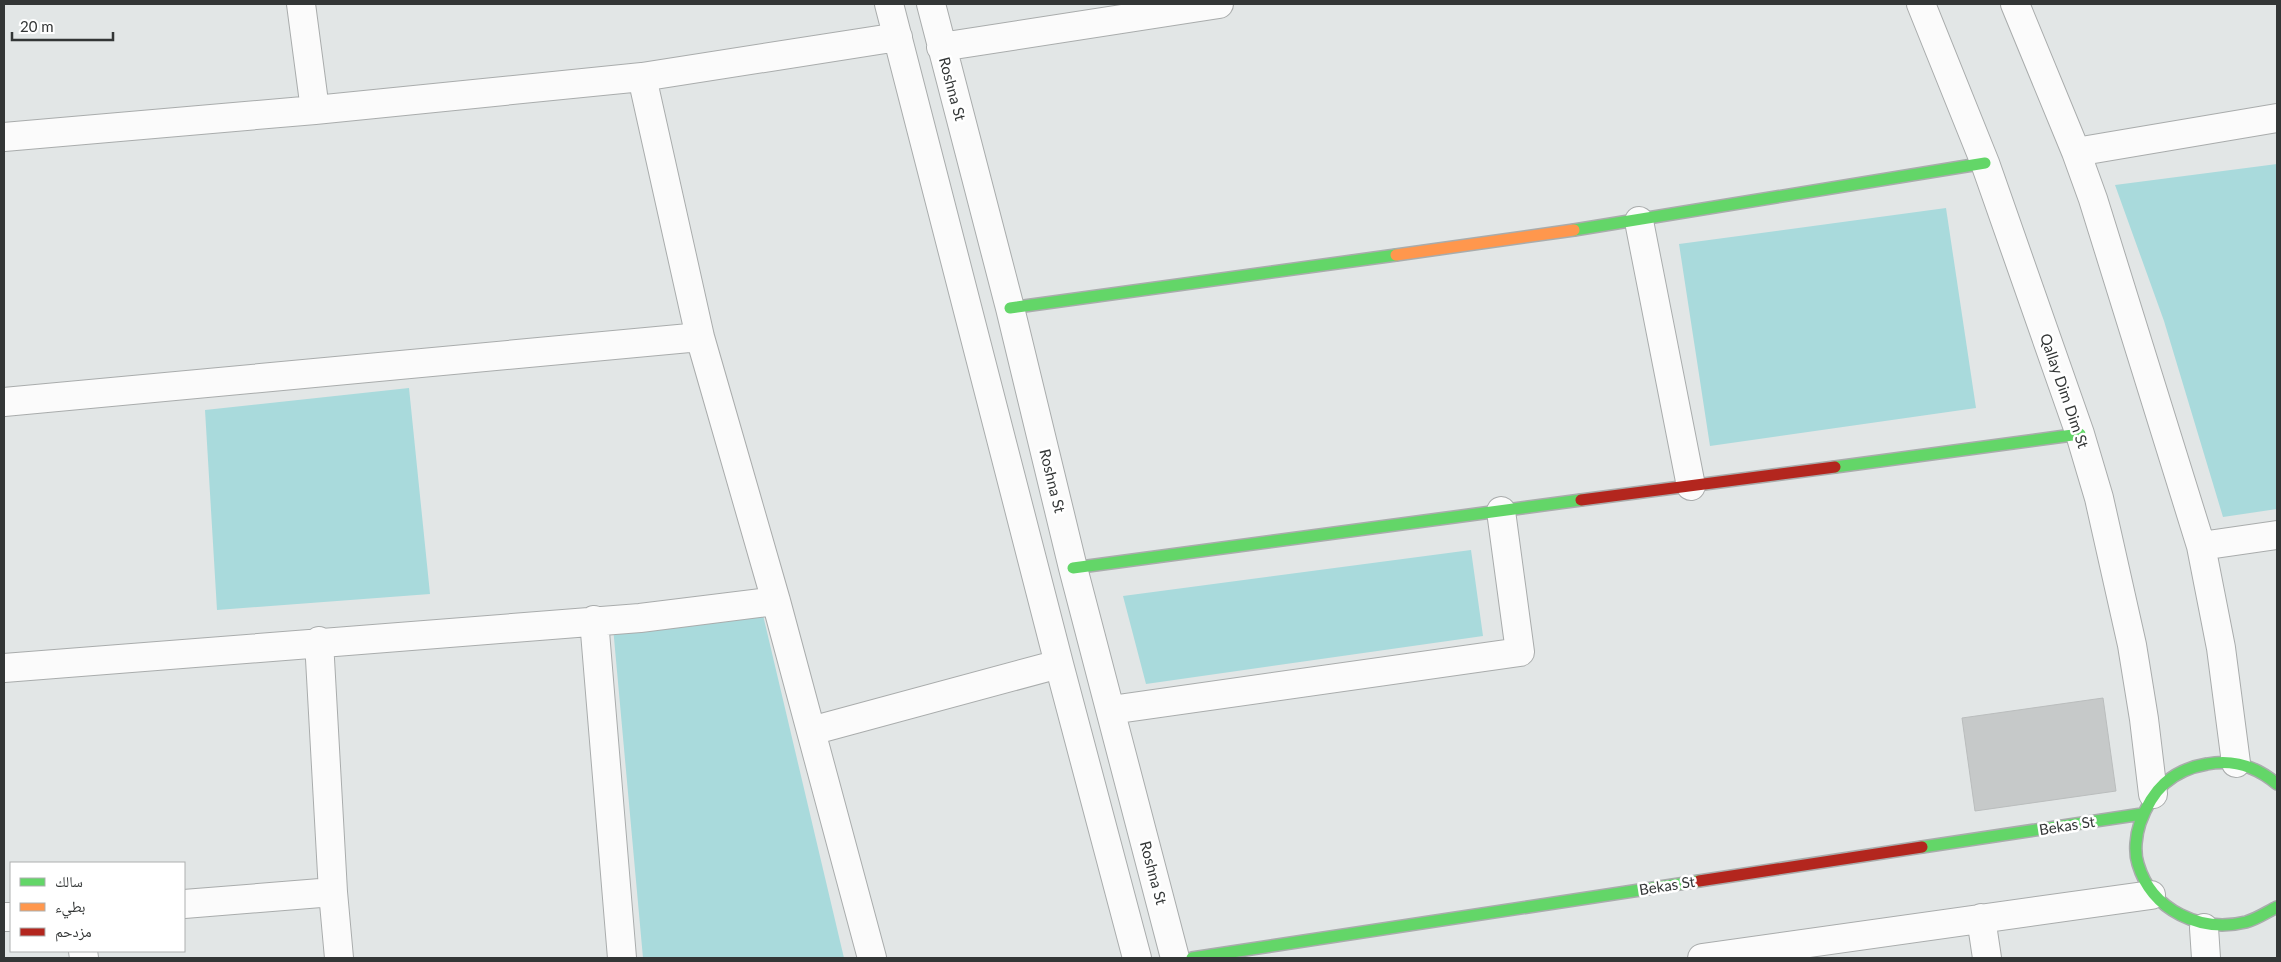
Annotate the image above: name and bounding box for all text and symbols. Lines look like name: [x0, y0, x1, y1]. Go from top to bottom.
scale bar: [12, 10, 114, 42]
text: 20 m: [20, 17, 54, 35]
street label: Roshna St: [936, 55, 970, 123]
street label: Qallay Dim Dim St: [2037, 331, 2093, 451]
street label: Roshna St: [1036, 447, 1070, 515]
street label: Bekas St: [2038, 812, 2097, 838]
street label: Roshna St: [1137, 839, 1171, 907]
legend: [10, 862, 185, 952]
text: سالك: [55, 872, 83, 890]
street label: Bekas St: [1638, 872, 1697, 898]
text: بطيء: [55, 897, 85, 919]
text: مزدحم: [55, 922, 92, 942]

